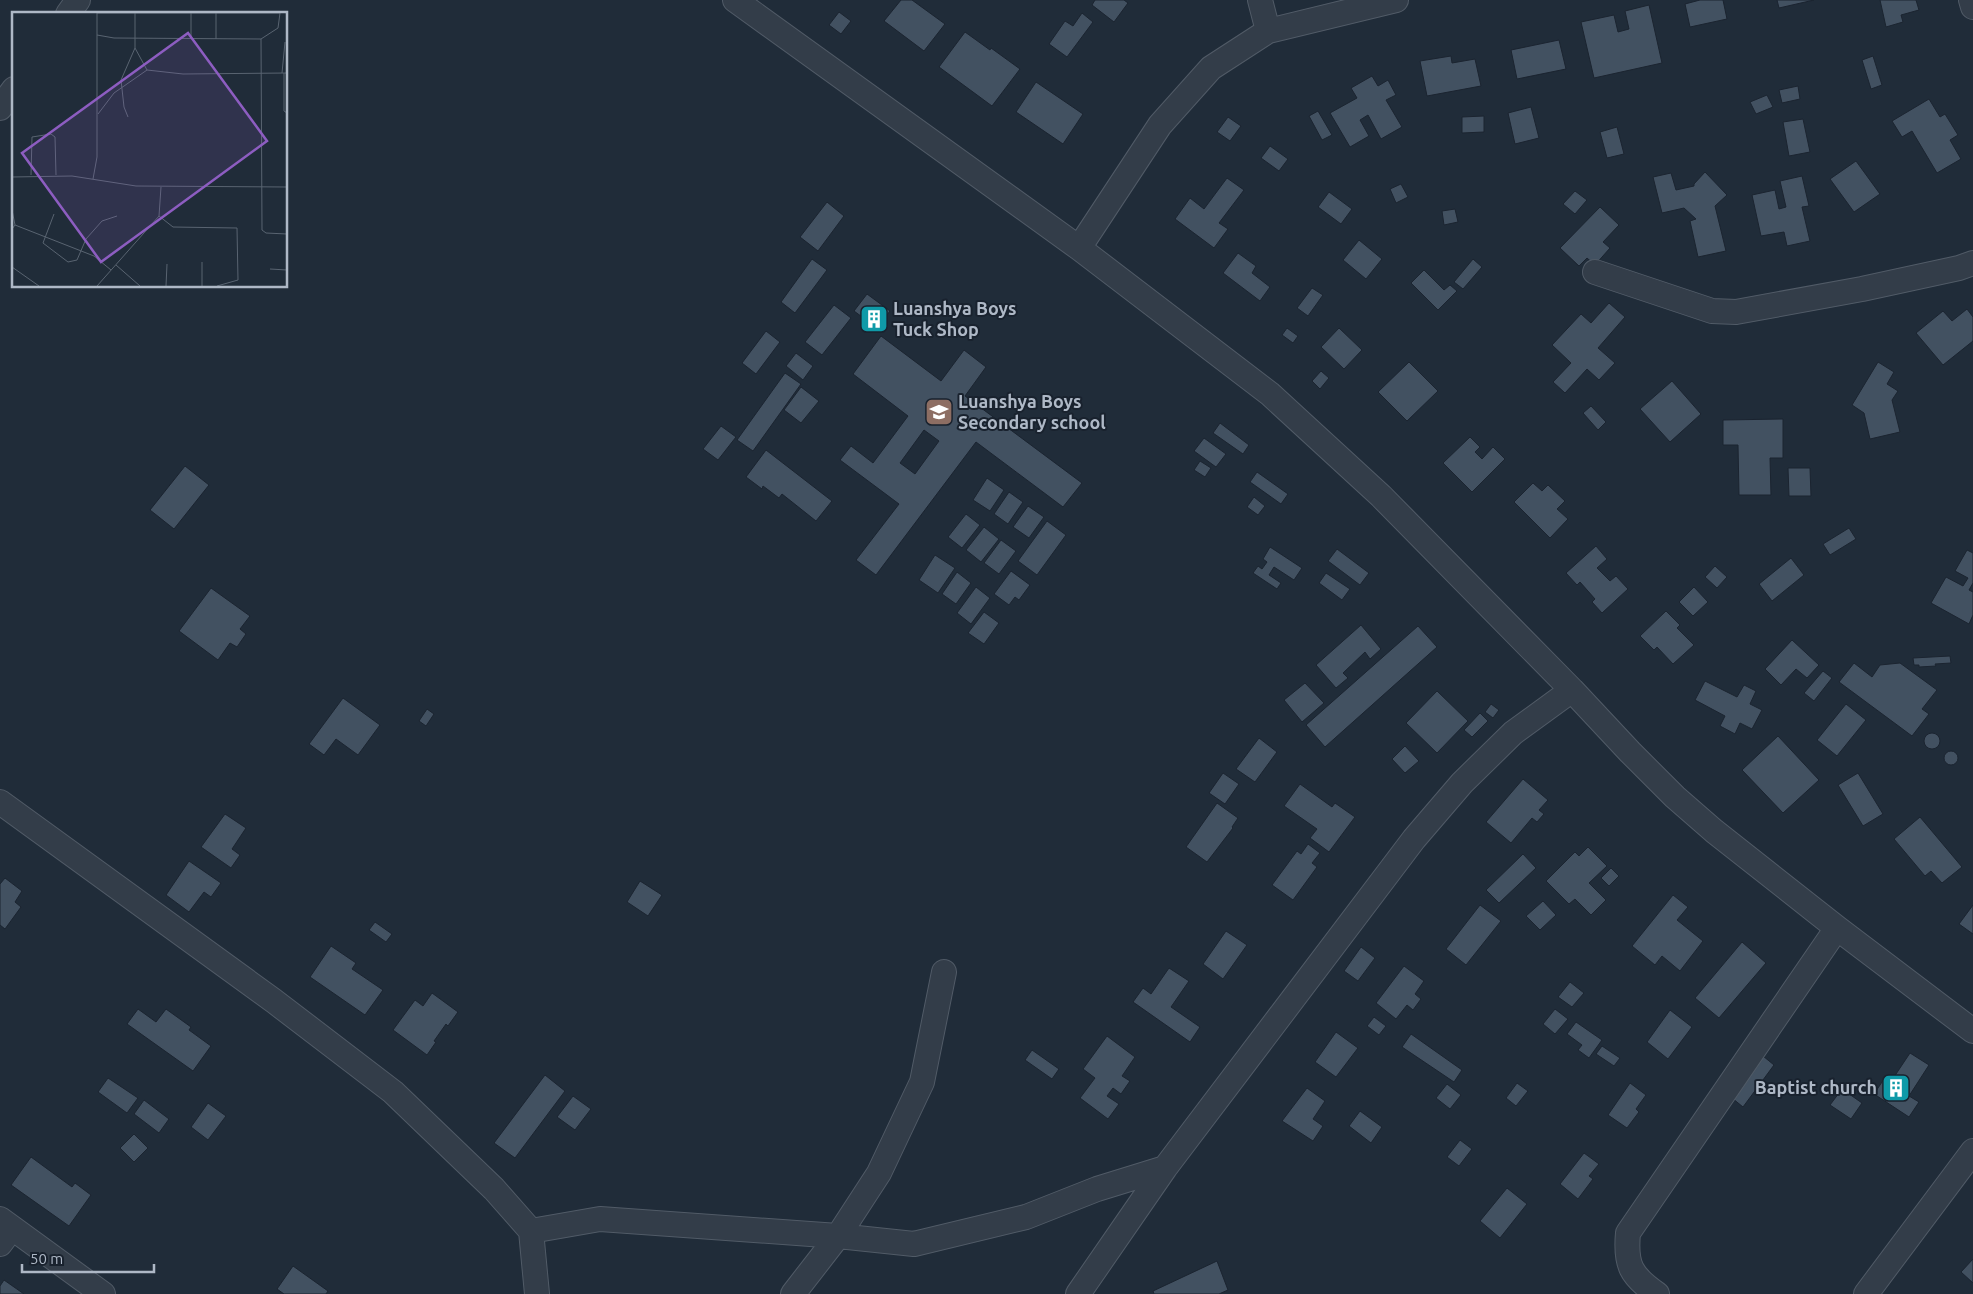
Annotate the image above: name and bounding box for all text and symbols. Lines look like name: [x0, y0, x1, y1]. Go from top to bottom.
inset map: [12, 12, 288, 288]
place label: Luanshya Boys Tuck Shop: [893, 298, 1017, 339]
building icon: Luanshya Boys Tuck Shop: [859, 304, 889, 334]
place label: Luanshya Boys Secondary school: [958, 391, 1106, 432]
school or university icon: Luanshya Boys Secondary school: [924, 397, 954, 427]
building icon: Baptist church: [1881, 1073, 1911, 1103]
place label: Baptist church: [1755, 1077, 1877, 1097]
scale bar: [22, 1242, 155, 1274]
text: 50 m: [30, 1250, 63, 1267]

